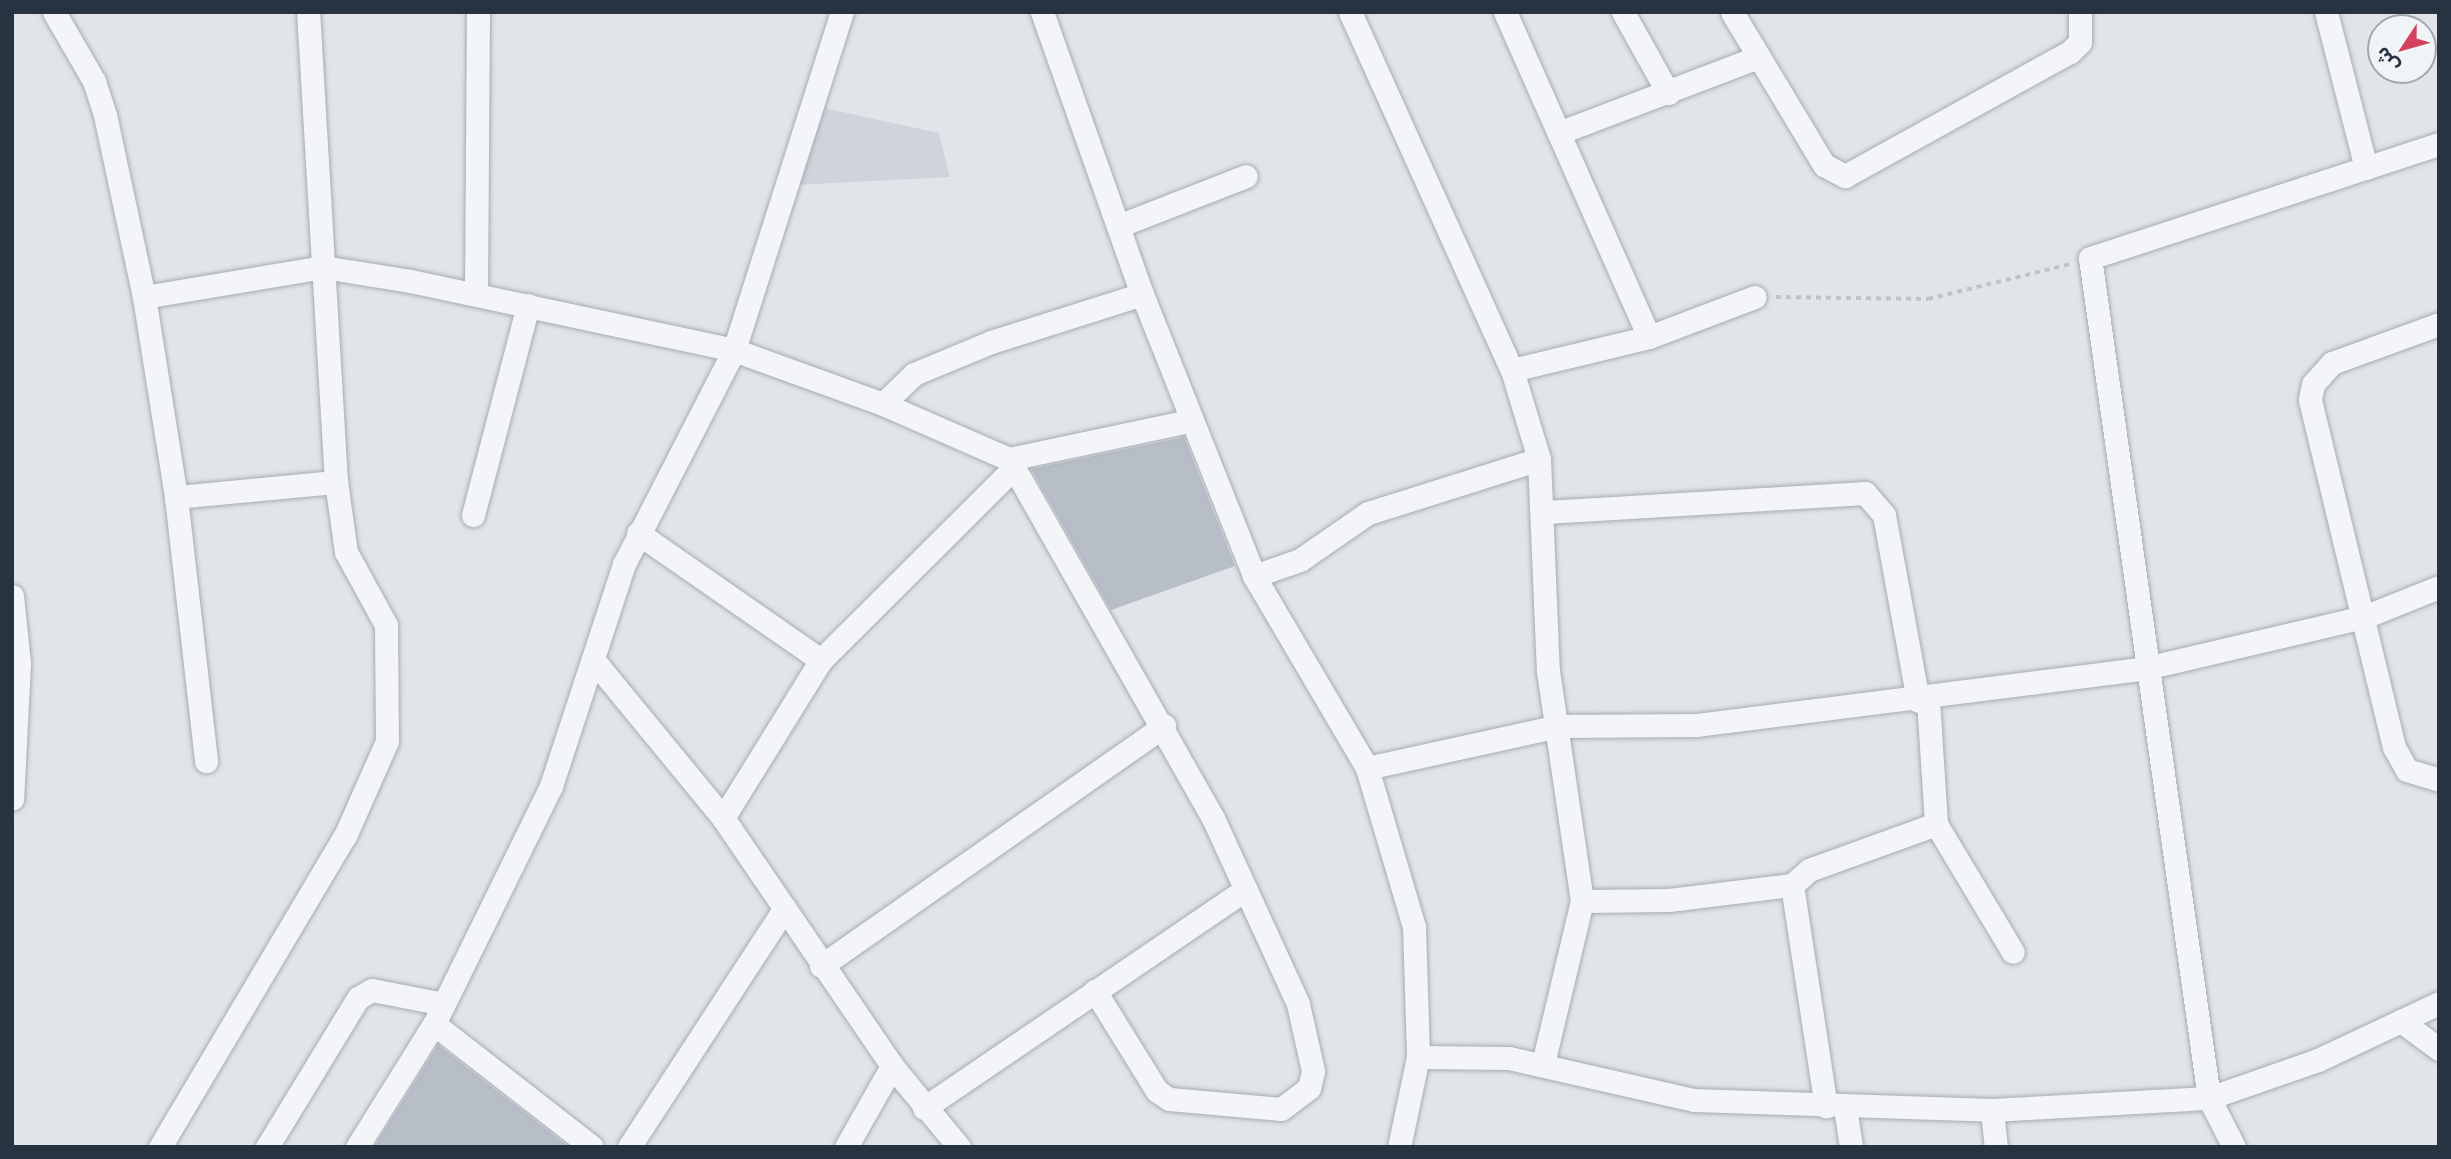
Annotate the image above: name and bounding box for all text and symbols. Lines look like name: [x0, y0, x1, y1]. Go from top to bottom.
north arrow: [2367, 14, 2437, 84]
text: ش: [2370, 43, 2403, 77]

